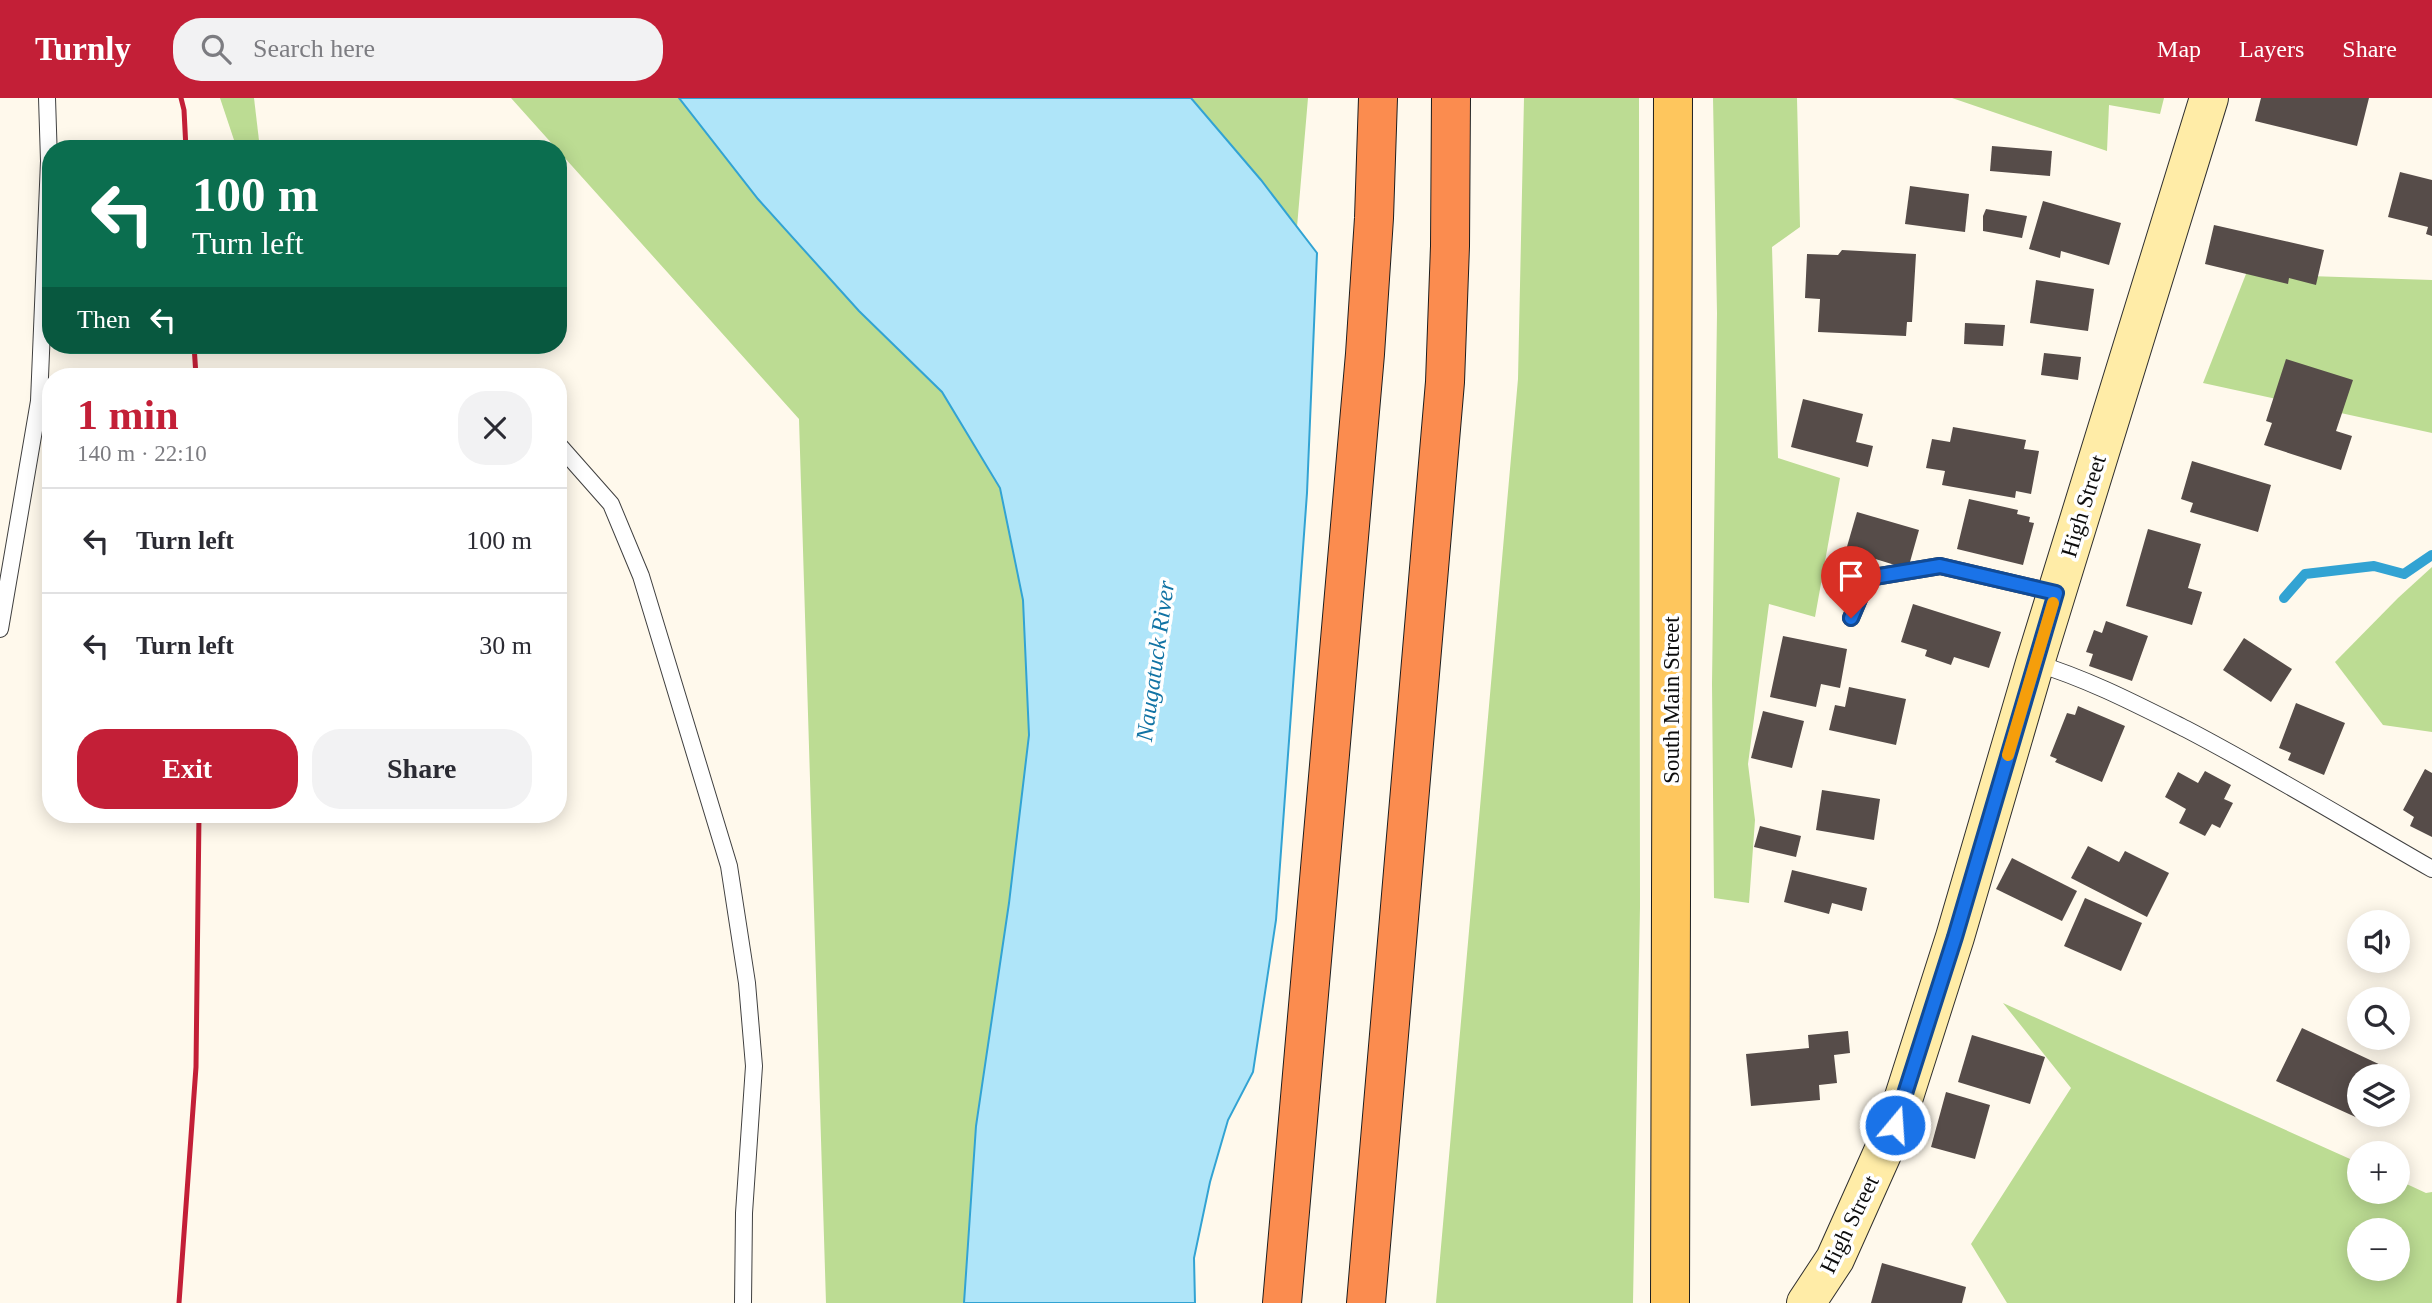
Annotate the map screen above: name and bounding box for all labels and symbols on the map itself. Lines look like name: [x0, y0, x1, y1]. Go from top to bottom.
street label: High Street: [2056, 452, 2111, 560]
pin: [1821, 546, 1881, 618]
water label: Naugatuck River: [1131, 578, 1179, 744]
street label: South Main Street: [1659, 616, 1684, 784]
position arrow: [1858, 1088, 1932, 1162]
street label: High Street: [1815, 1171, 1884, 1277]

